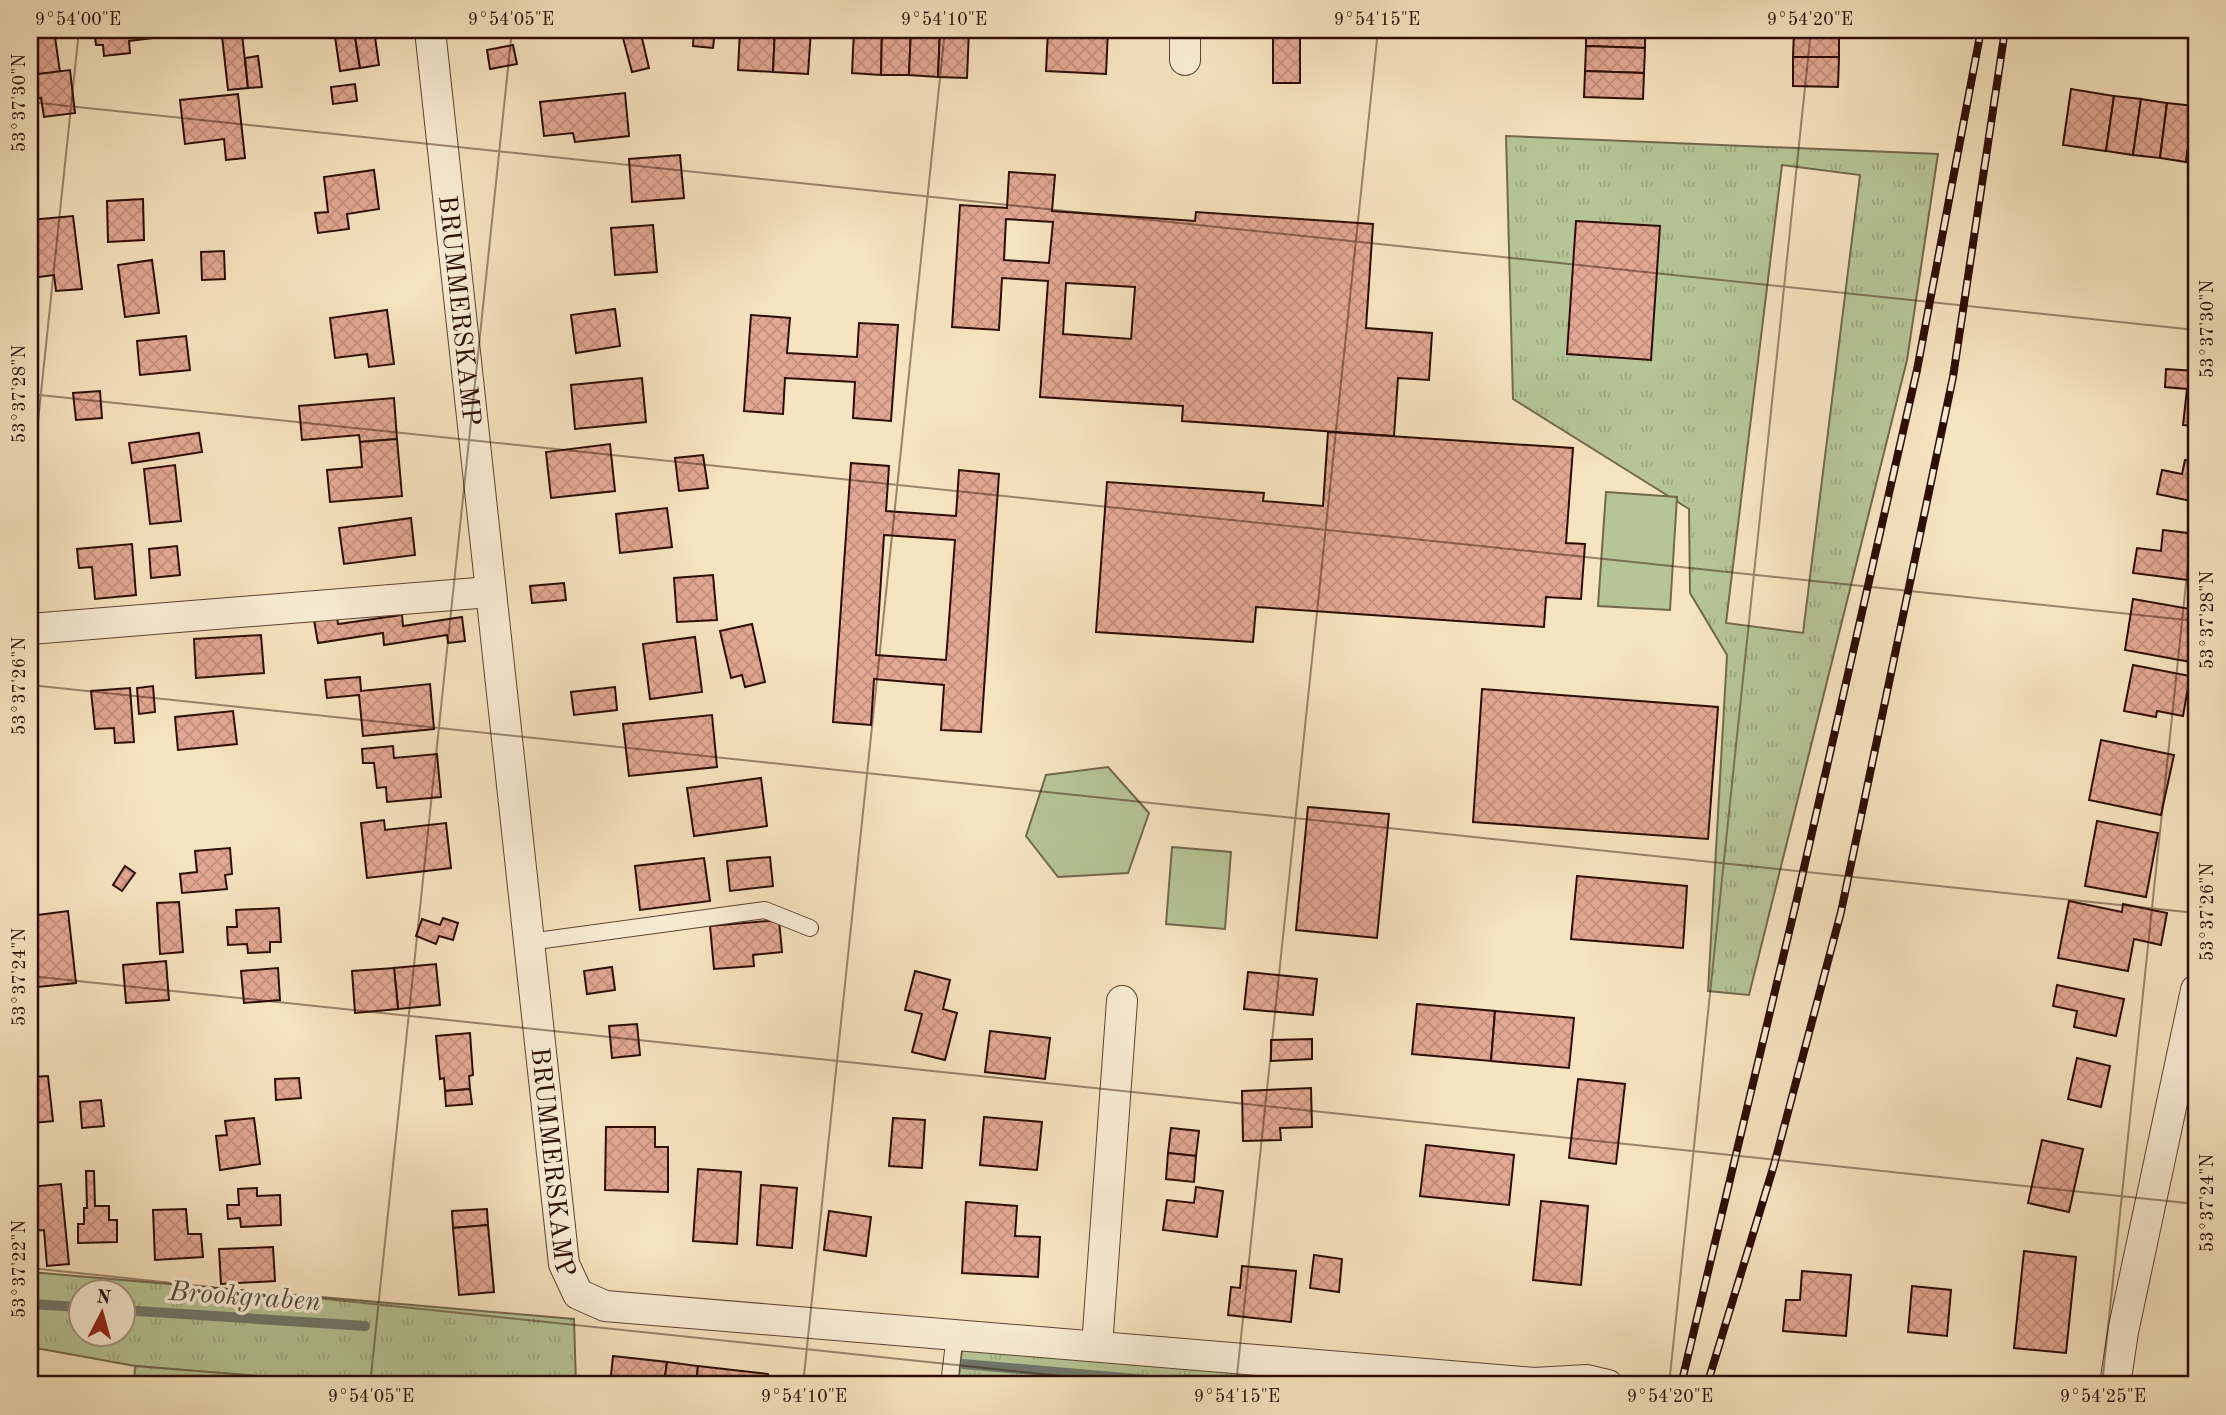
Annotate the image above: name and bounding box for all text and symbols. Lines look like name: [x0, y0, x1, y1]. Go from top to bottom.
text: 9°54'00"E: [35, 11, 121, 29]
text: 9°54'05"E: [468, 11, 554, 29]
text: 9°54'10"E: [901, 11, 987, 29]
text: 9°54'15"E: [1334, 11, 1420, 29]
text: 9°54'20"E: [1767, 11, 1853, 29]
text: 53°37'30"N: [11, 54, 29, 152]
street label: BRUMMERSKAMP: [433, 194, 484, 427]
text: 53°37'30"N: [2199, 280, 2217, 378]
text: 53°37'28"N: [11, 345, 29, 443]
text: 53°37'28"N: [2199, 571, 2217, 669]
text: 53°37'26"N: [11, 637, 29, 735]
text: 53°37'26"N: [2199, 863, 2217, 961]
text: 53°37'24"N: [11, 928, 29, 1026]
street label: BRUMMERSKAMP: [526, 1046, 580, 1282]
text: 53°37'24"N: [2199, 1154, 2217, 1252]
text: 53°37'22"N: [11, 1220, 29, 1318]
north arrow: [66, 1278, 136, 1348]
water label: Brookgraben: [167, 1279, 322, 1317]
text: N: [95, 1288, 112, 1309]
text: 9°54'05"E: [328, 1388, 414, 1406]
text: 9°54'10"E: [761, 1388, 847, 1406]
text: 9°54'15"E: [1194, 1388, 1280, 1406]
text: 9°54'20"E: [1627, 1388, 1713, 1406]
text: 9°54'25"E: [2060, 1388, 2146, 1406]

